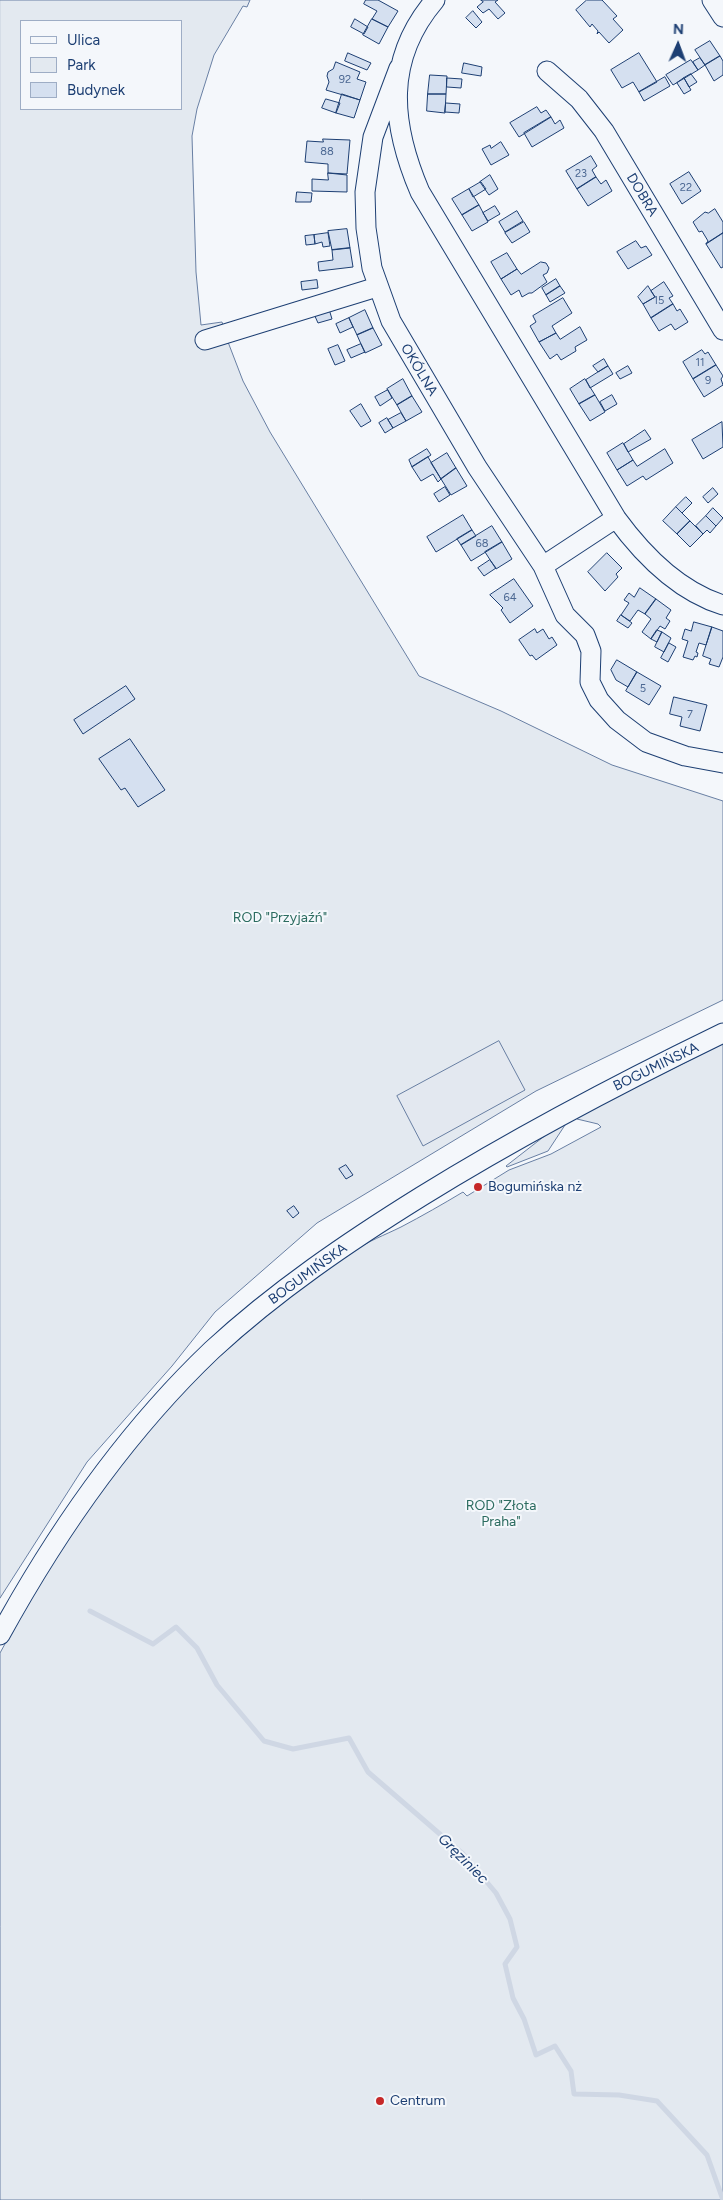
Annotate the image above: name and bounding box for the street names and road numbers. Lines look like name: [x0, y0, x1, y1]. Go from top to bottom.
street label: DOBRA: [623, 170, 661, 220]
street label: OKÓLNA: [397, 341, 441, 399]
street label: BOGUMIŃSKA: [611, 1039, 701, 1095]
street label: BOGUMIŃSKA: [265, 1240, 351, 1308]

